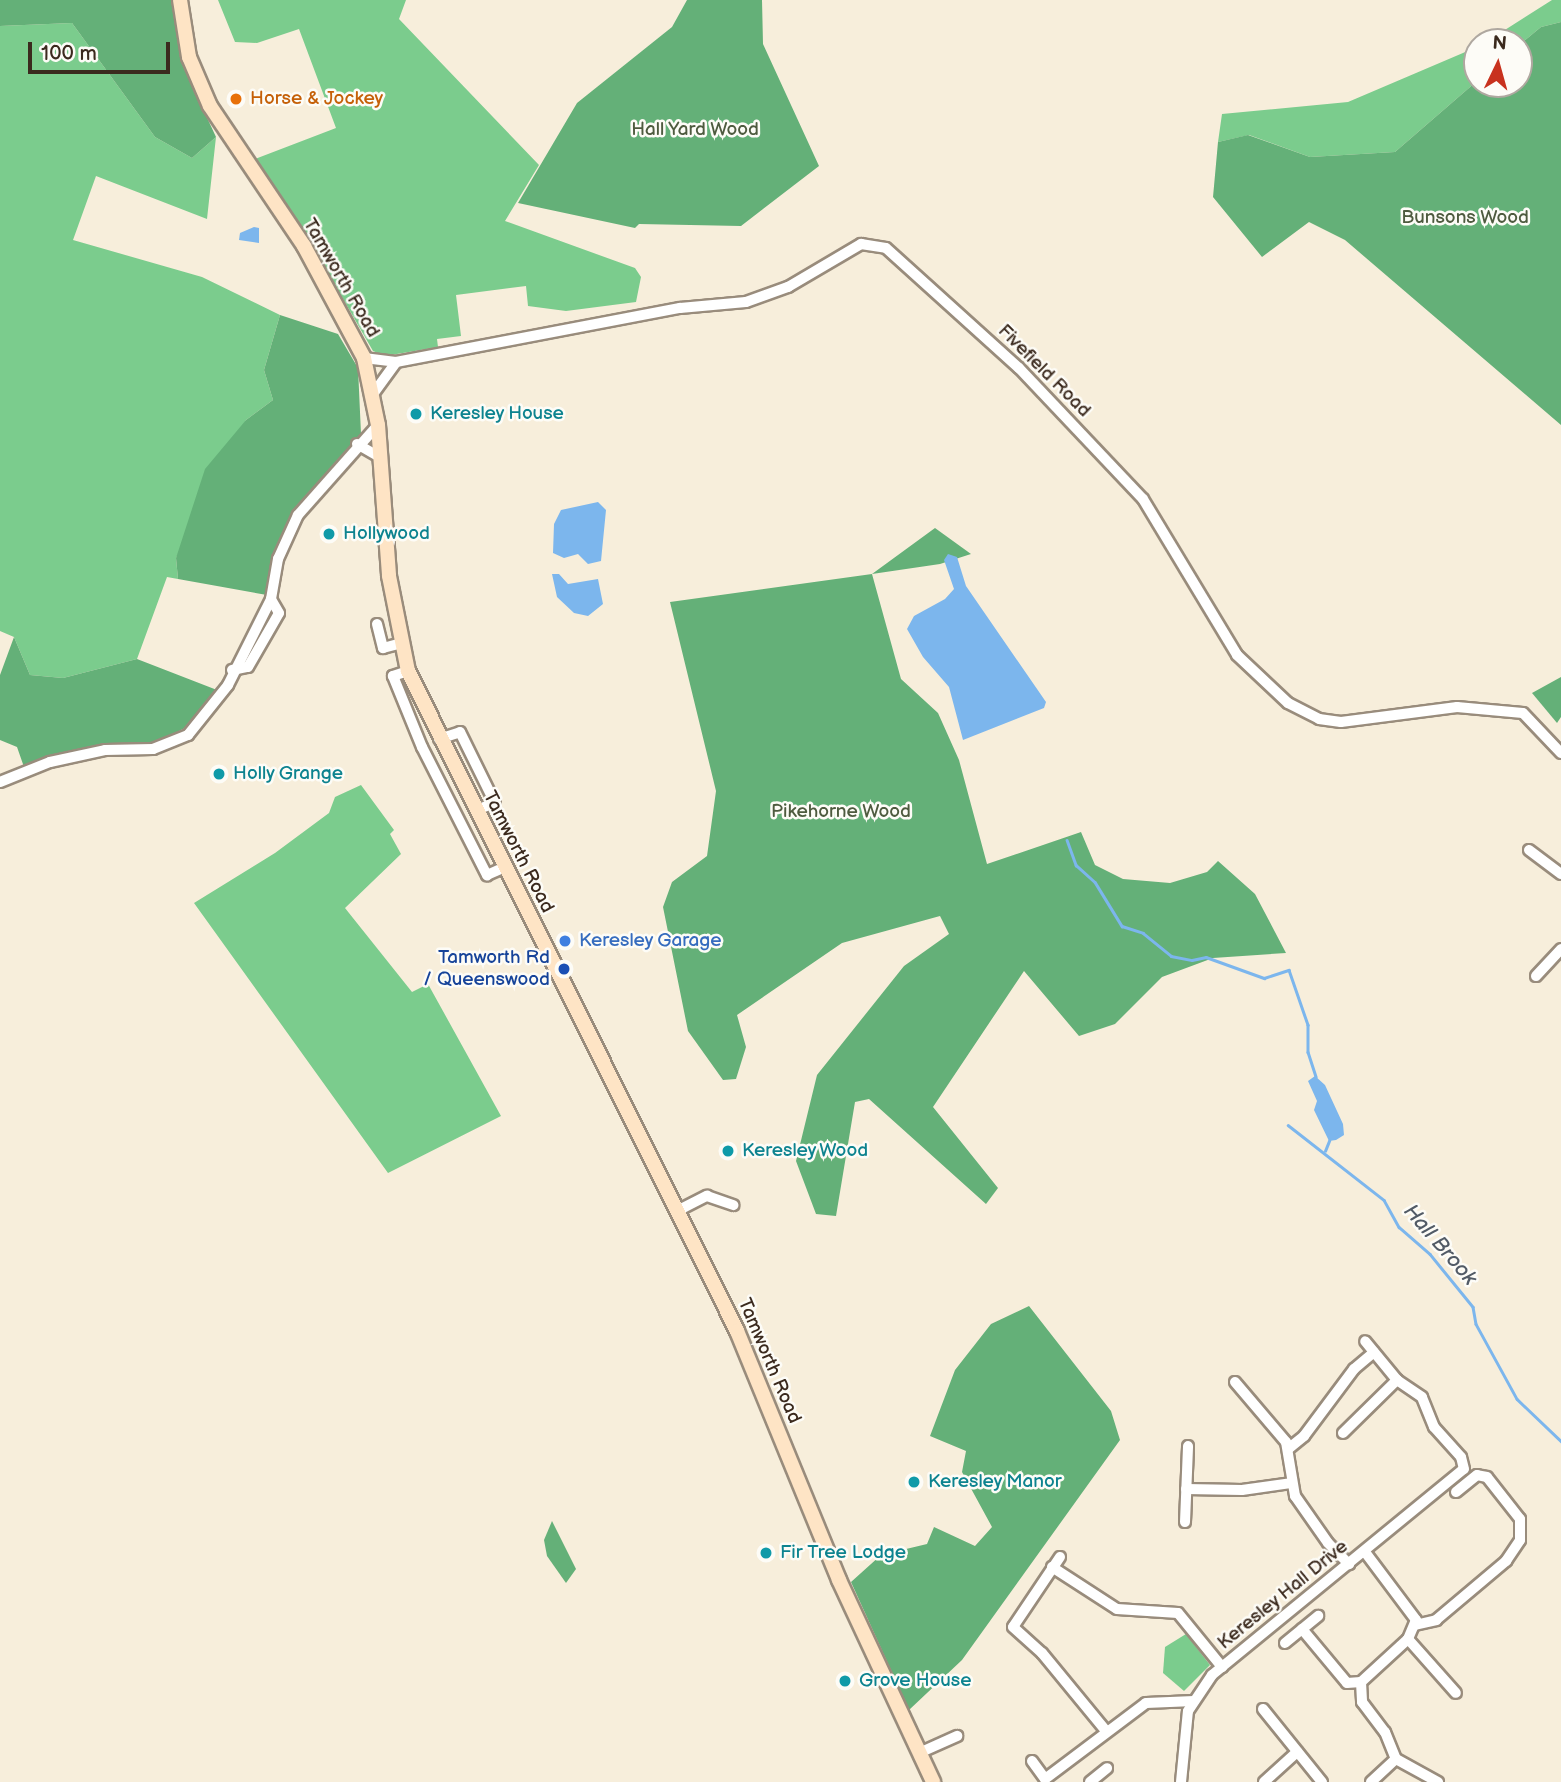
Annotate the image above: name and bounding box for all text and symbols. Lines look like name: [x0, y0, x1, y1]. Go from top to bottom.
scale bar: [32, 28, 173, 72]
north arrow: [1463, 28, 1533, 98]
text: N: [1492, 31, 1508, 56]
text: 100 m: [41, 41, 97, 66]
place label: Horse & Jockey: [250, 88, 384, 110]
marker: Horse & Jockey: [228, 91, 244, 107]
park label: Hall Yard Wood: [630, 119, 760, 141]
park label: Bunsons Wood: [1401, 207, 1529, 229]
street label: Tamworth Road: [298, 214, 384, 342]
street label: Fivefield Road: [993, 320, 1095, 422]
place label: Keresley House: [430, 403, 565, 425]
marker: Keresley House: [408, 406, 424, 422]
place label: Hollywood: [343, 523, 430, 545]
marker: Hollywood: [321, 526, 337, 542]
place label: Holly Grange: [233, 763, 344, 785]
marker: Holly Grange: [211, 766, 227, 782]
street label: Tamworth Road: [478, 787, 558, 917]
park label: Pikehorne Wood: [771, 801, 911, 823]
place label: Keresley Garage: [579, 930, 723, 952]
marker: Keresley Garage: [557, 933, 573, 949]
place label: Tamworth Rd / Queenswood: [423, 947, 550, 991]
marker: Tamworth Rd / Queenswood: [556, 961, 572, 977]
place label: Keresley Wood: [742, 1140, 870, 1162]
marker: Keresley Wood: [720, 1143, 736, 1159]
water label: Hall Brook: [1398, 1199, 1482, 1291]
street label: Tamworth Road: [732, 1295, 806, 1427]
place label: Keresley Manor: [928, 1471, 1063, 1493]
marker: Keresley Manor: [906, 1474, 922, 1490]
street label: Keresley Hall Drive: [1213, 1535, 1353, 1655]
place label: Fir Tree Lodge: [780, 1542, 907, 1564]
marker: Fir Tree Lodge: [758, 1545, 774, 1561]
place label: Grove House: [859, 1670, 971, 1692]
marker: Grove House: [837, 1673, 853, 1689]

